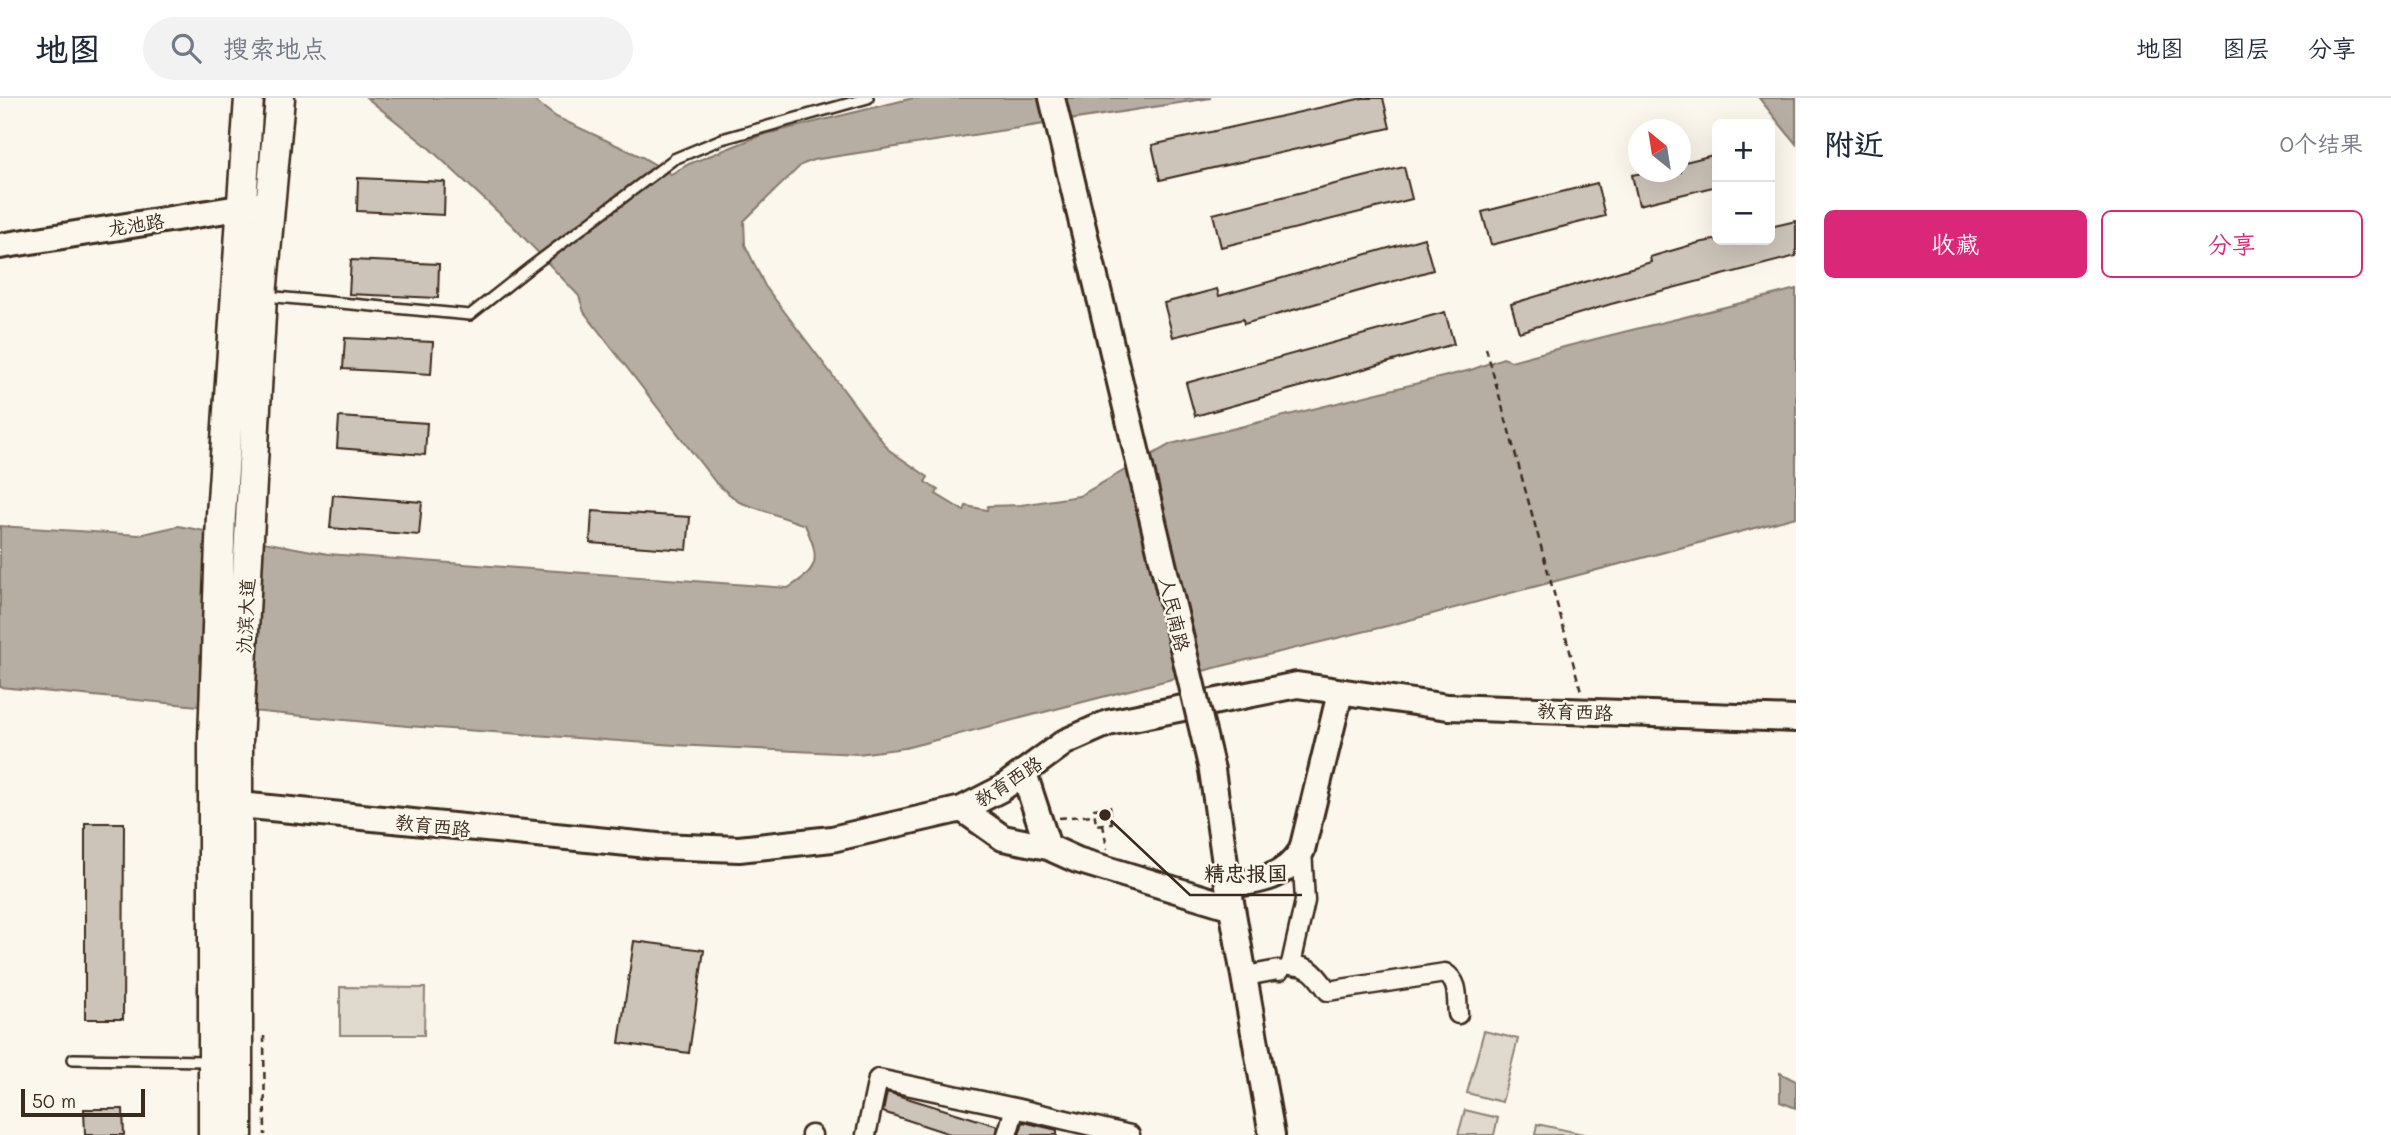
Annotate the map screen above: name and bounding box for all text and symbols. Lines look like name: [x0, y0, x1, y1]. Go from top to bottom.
search box: [143, 17, 633, 80]
text: 地图: [35, 26, 101, 69]
icon: search: [167, 29, 205, 67]
text: 搜索地点: [223, 31, 327, 65]
text: 地图: [2136, 32, 2184, 63]
text: 图层: [2222, 32, 2270, 63]
text: 分享: [2308, 32, 2356, 63]
north arrow: [1628, 119, 1691, 182]
map controls: [1712, 119, 1775, 245]
button: +: [1712, 119, 1775, 182]
text: 附近: [1824, 123, 1884, 163]
text: 0个结果: [2280, 128, 2363, 158]
button: −: [1712, 182, 1775, 245]
street label: 龙池路: [106, 207, 166, 241]
button: 收藏: [1824, 210, 2087, 278]
button: 分享: [2101, 210, 2363, 278]
street label: 人民南路: [1154, 574, 1196, 654]
street label: 氿滨大道: [231, 577, 259, 655]
street label: 教育西路: [1537, 697, 1613, 725]
street label: 教育西路: [969, 750, 1047, 812]
street label: 教育西路: [394, 809, 472, 841]
callout: 精忠报国: [1190, 853, 1302, 895]
text: 精忠报国: [1204, 859, 1288, 886]
scale bar: [21, 1086, 145, 1118]
text: 50 m: [32, 1088, 76, 1113]

